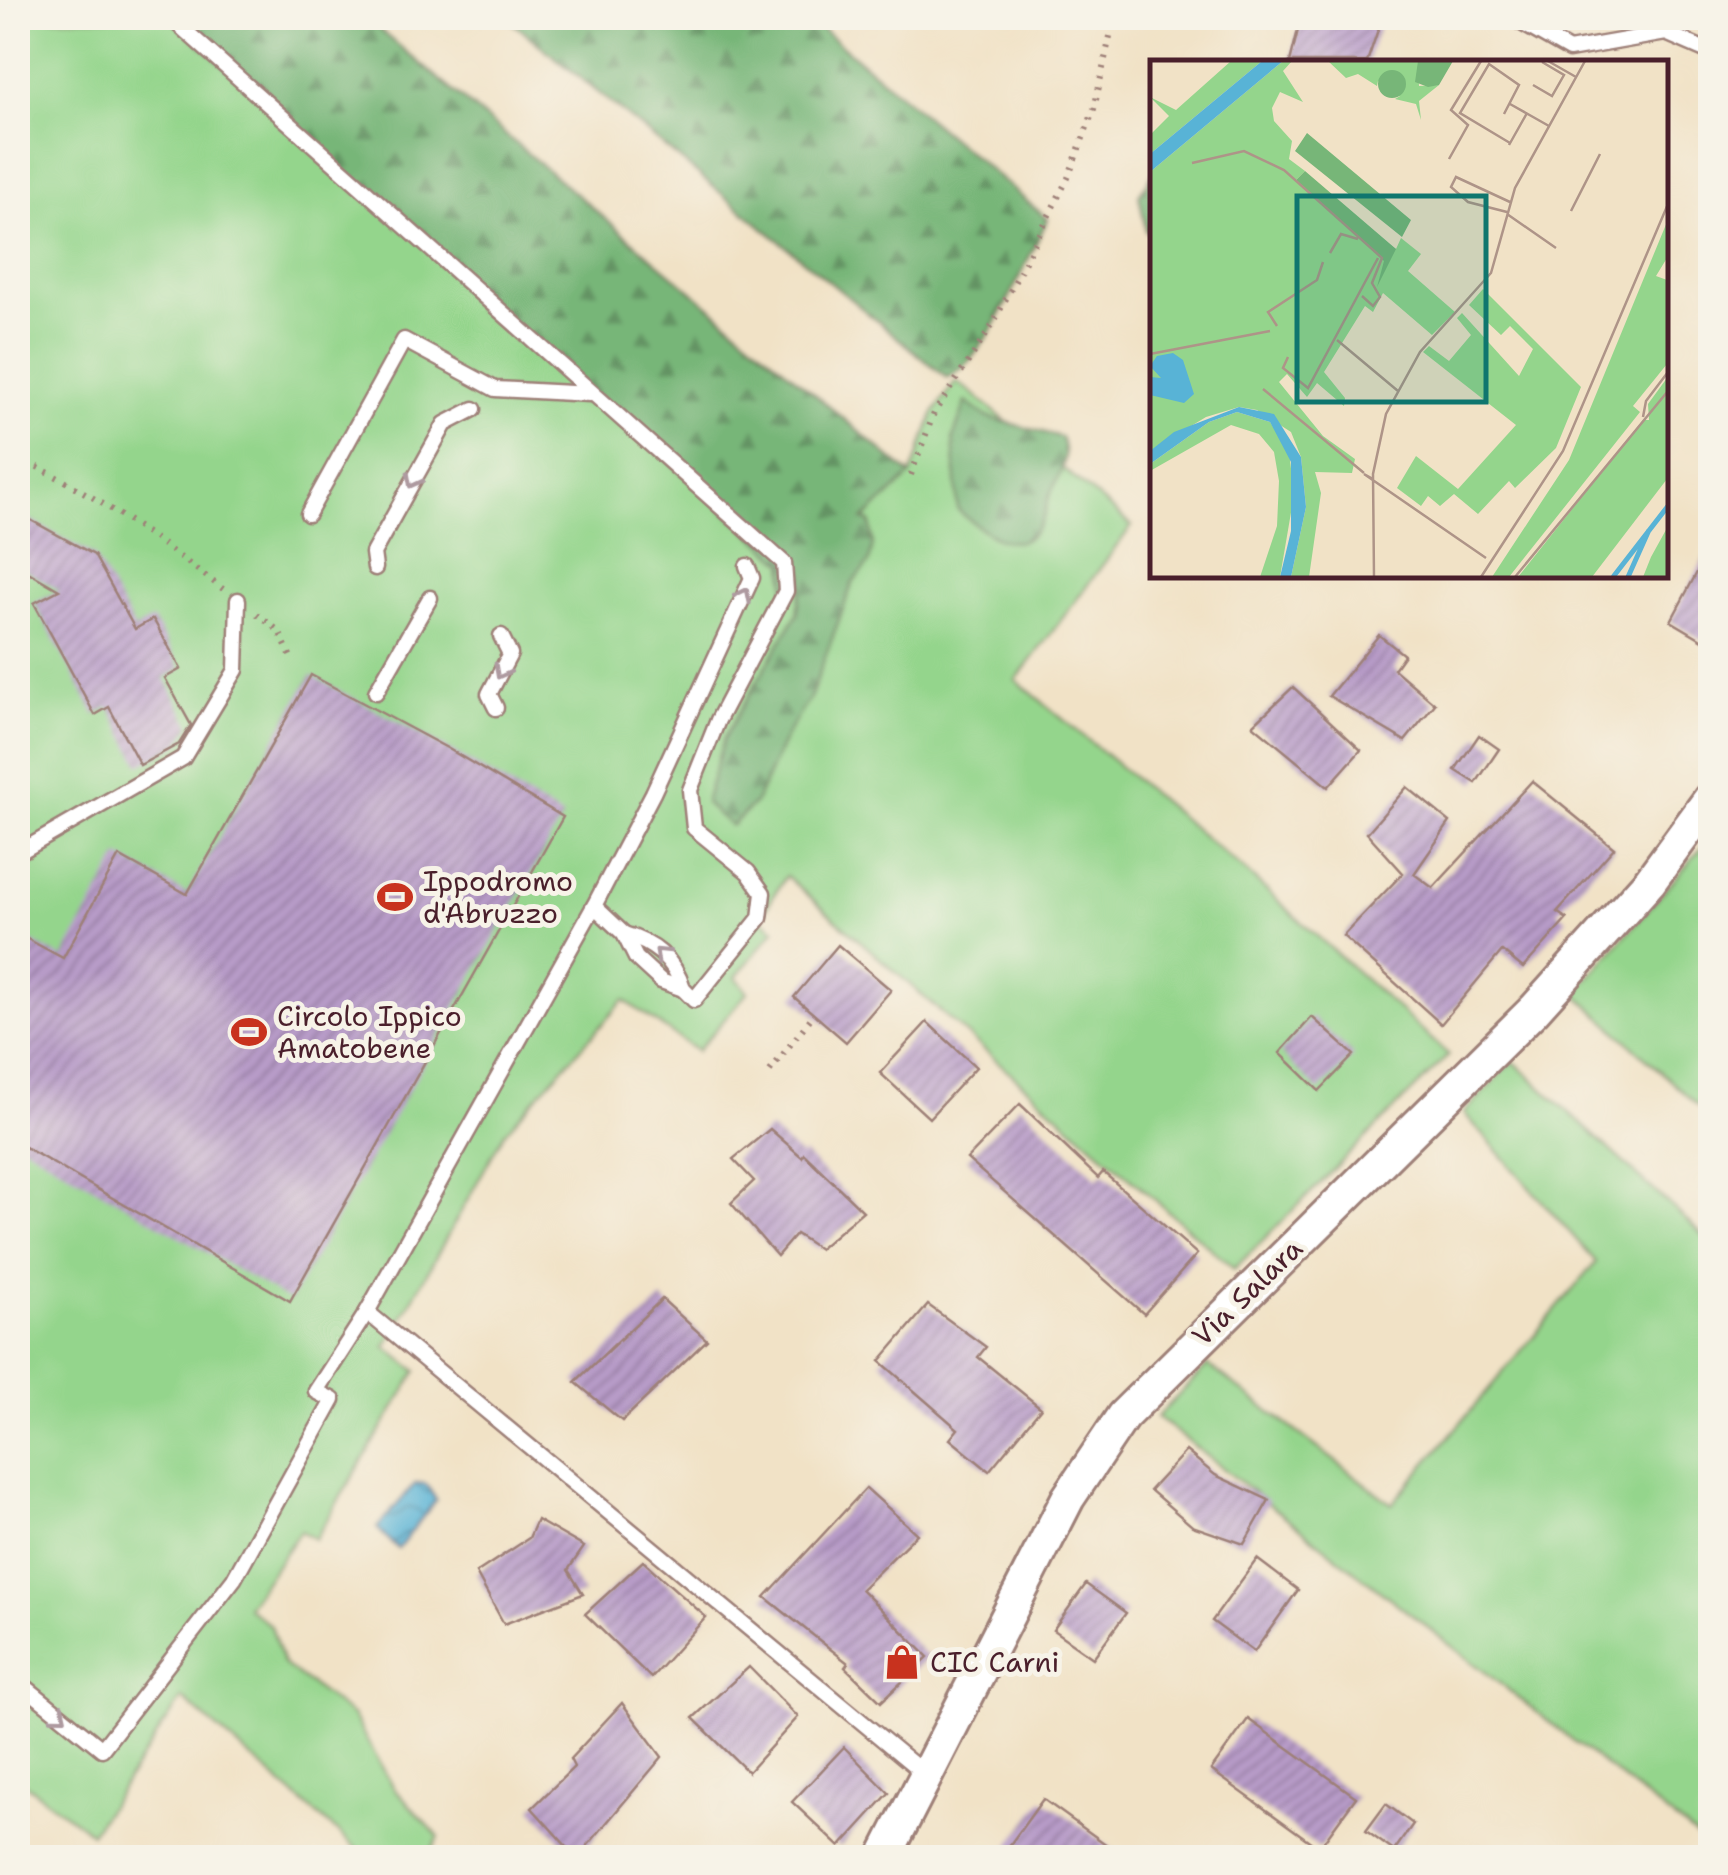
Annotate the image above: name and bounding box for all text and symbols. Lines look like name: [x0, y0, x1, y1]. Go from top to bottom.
inset map: [1150, 60, 1668, 578]
one-way arrow: [406, 470, 425, 488]
one-way arrow: [732, 588, 751, 606]
one-way arrow: [493, 662, 513, 680]
place label: Ippodromo d'Abruzzo: [423, 862, 573, 932]
sports icon: Ippodromo d'Abruzzo: [376, 878, 414, 916]
one-way arrow: [654, 948, 672, 966]
place label: Circolo Ippico Amatobene: [277, 997, 462, 1067]
sports icon: Circolo Ippico Amatobene: [230, 1013, 268, 1051]
street label: Via Salara: [1183, 1230, 1311, 1354]
shop icon: CIC Carni: [883, 1643, 921, 1681]
place label: CIC Carni: [930, 1643, 1059, 1681]
one-way arrow: [49, 1703, 67, 1721]

